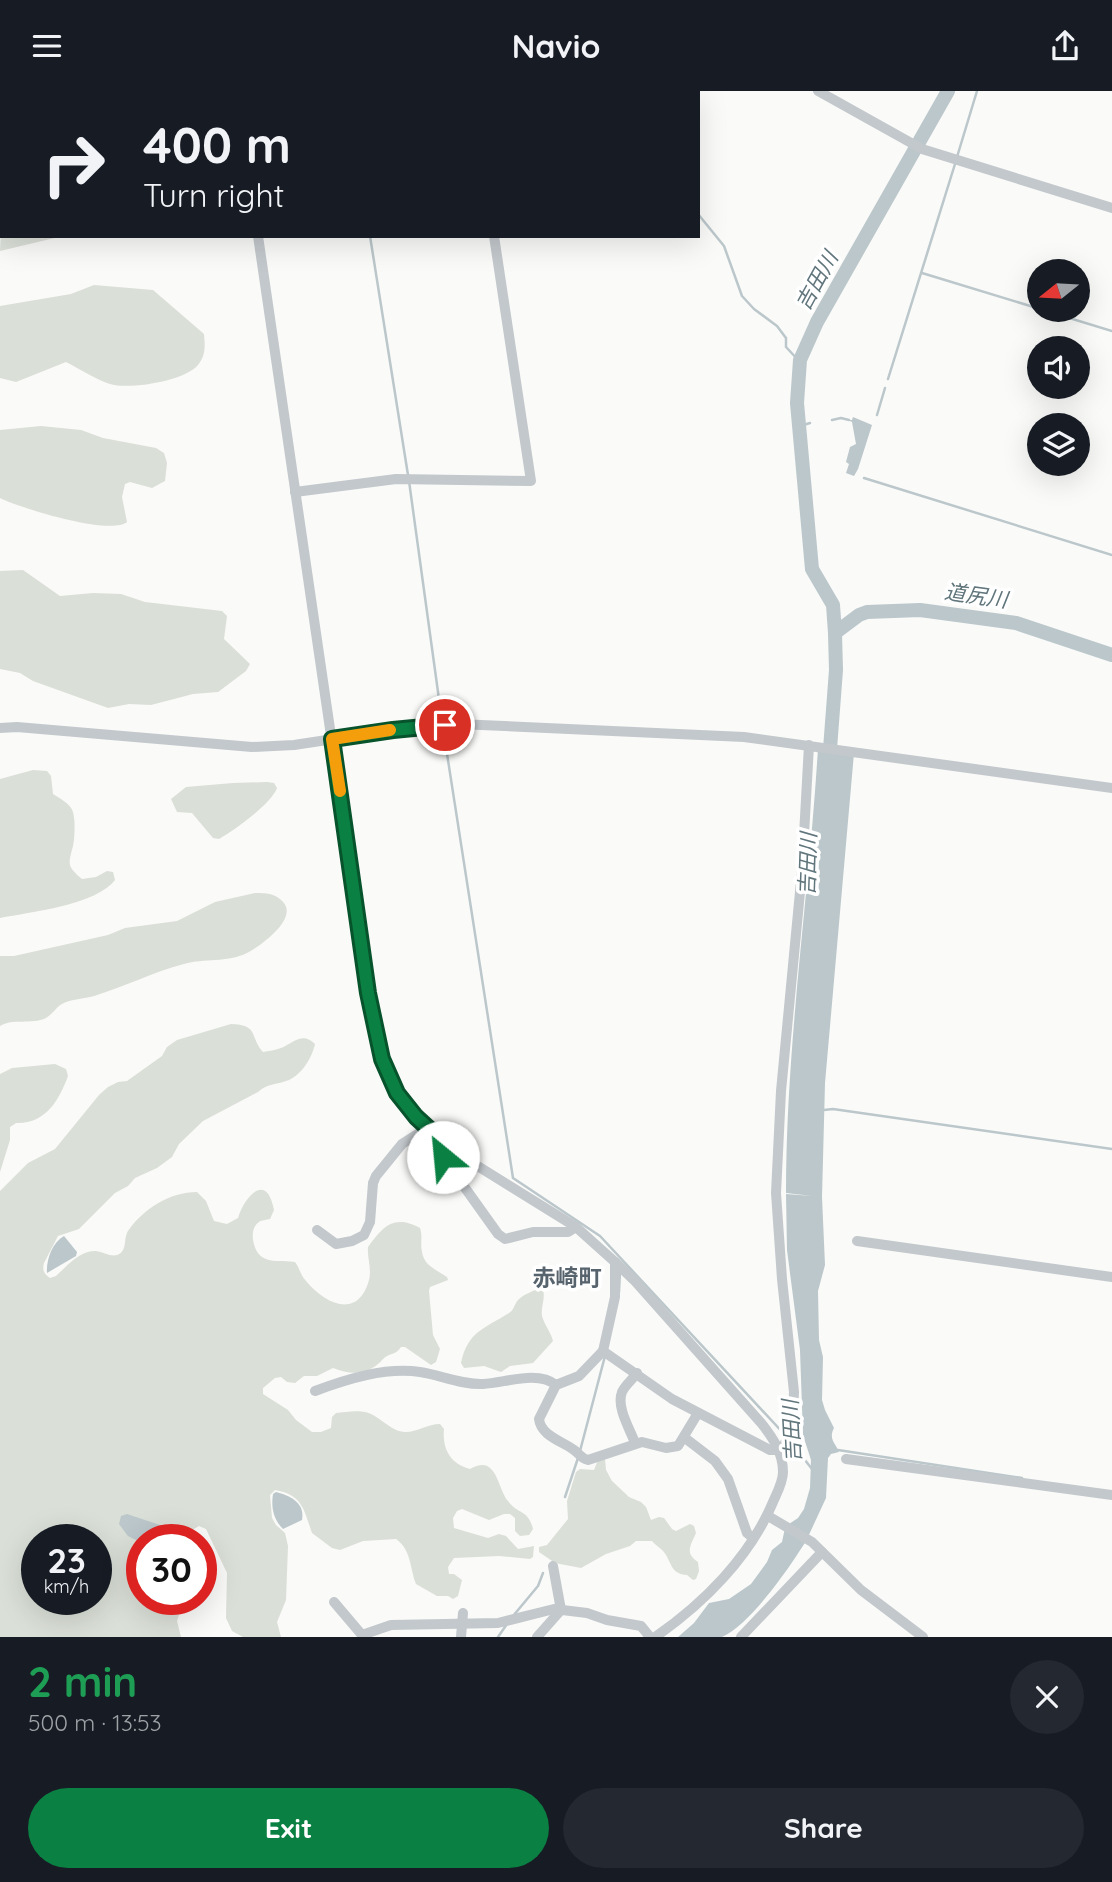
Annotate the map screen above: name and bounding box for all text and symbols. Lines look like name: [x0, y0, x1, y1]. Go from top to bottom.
text: Navio: [512, 26, 600, 66]
icon: menu: [28, 27, 66, 65]
icon: share: [1046, 27, 1084, 65]
text: 400 m: [143, 114, 291, 175]
icon: right: [28, 119, 119, 210]
text: Turn right: [143, 175, 284, 215]
water label: 吉田川: [789, 245, 844, 314]
north arrow: [1027, 259, 1090, 322]
map controls: [1027, 259, 1090, 476]
button: sound: [1027, 336, 1090, 399]
button: layers: [1027, 413, 1090, 476]
water label: 道尻川: [943, 578, 1011, 613]
pin: [415, 695, 475, 755]
icon: arrive: [426, 706, 464, 744]
water label: 吉田川: [793, 830, 821, 896]
position arrow: [406, 1120, 480, 1194]
district label: 赤崎町: [533, 1263, 602, 1292]
water label: 吉田川: [776, 1397, 806, 1463]
speed limit sign: 30: [126, 1524, 217, 1615]
text: 23: [47, 1538, 86, 1582]
text: km/h: [44, 1575, 89, 1598]
text: 2 min: [28, 1655, 137, 1708]
button: close: [1010, 1660, 1084, 1734]
text: 500 m · 13:53: [28, 1708, 162, 1737]
button: Exit: [28, 1788, 549, 1868]
button: Share: [563, 1788, 1084, 1868]

